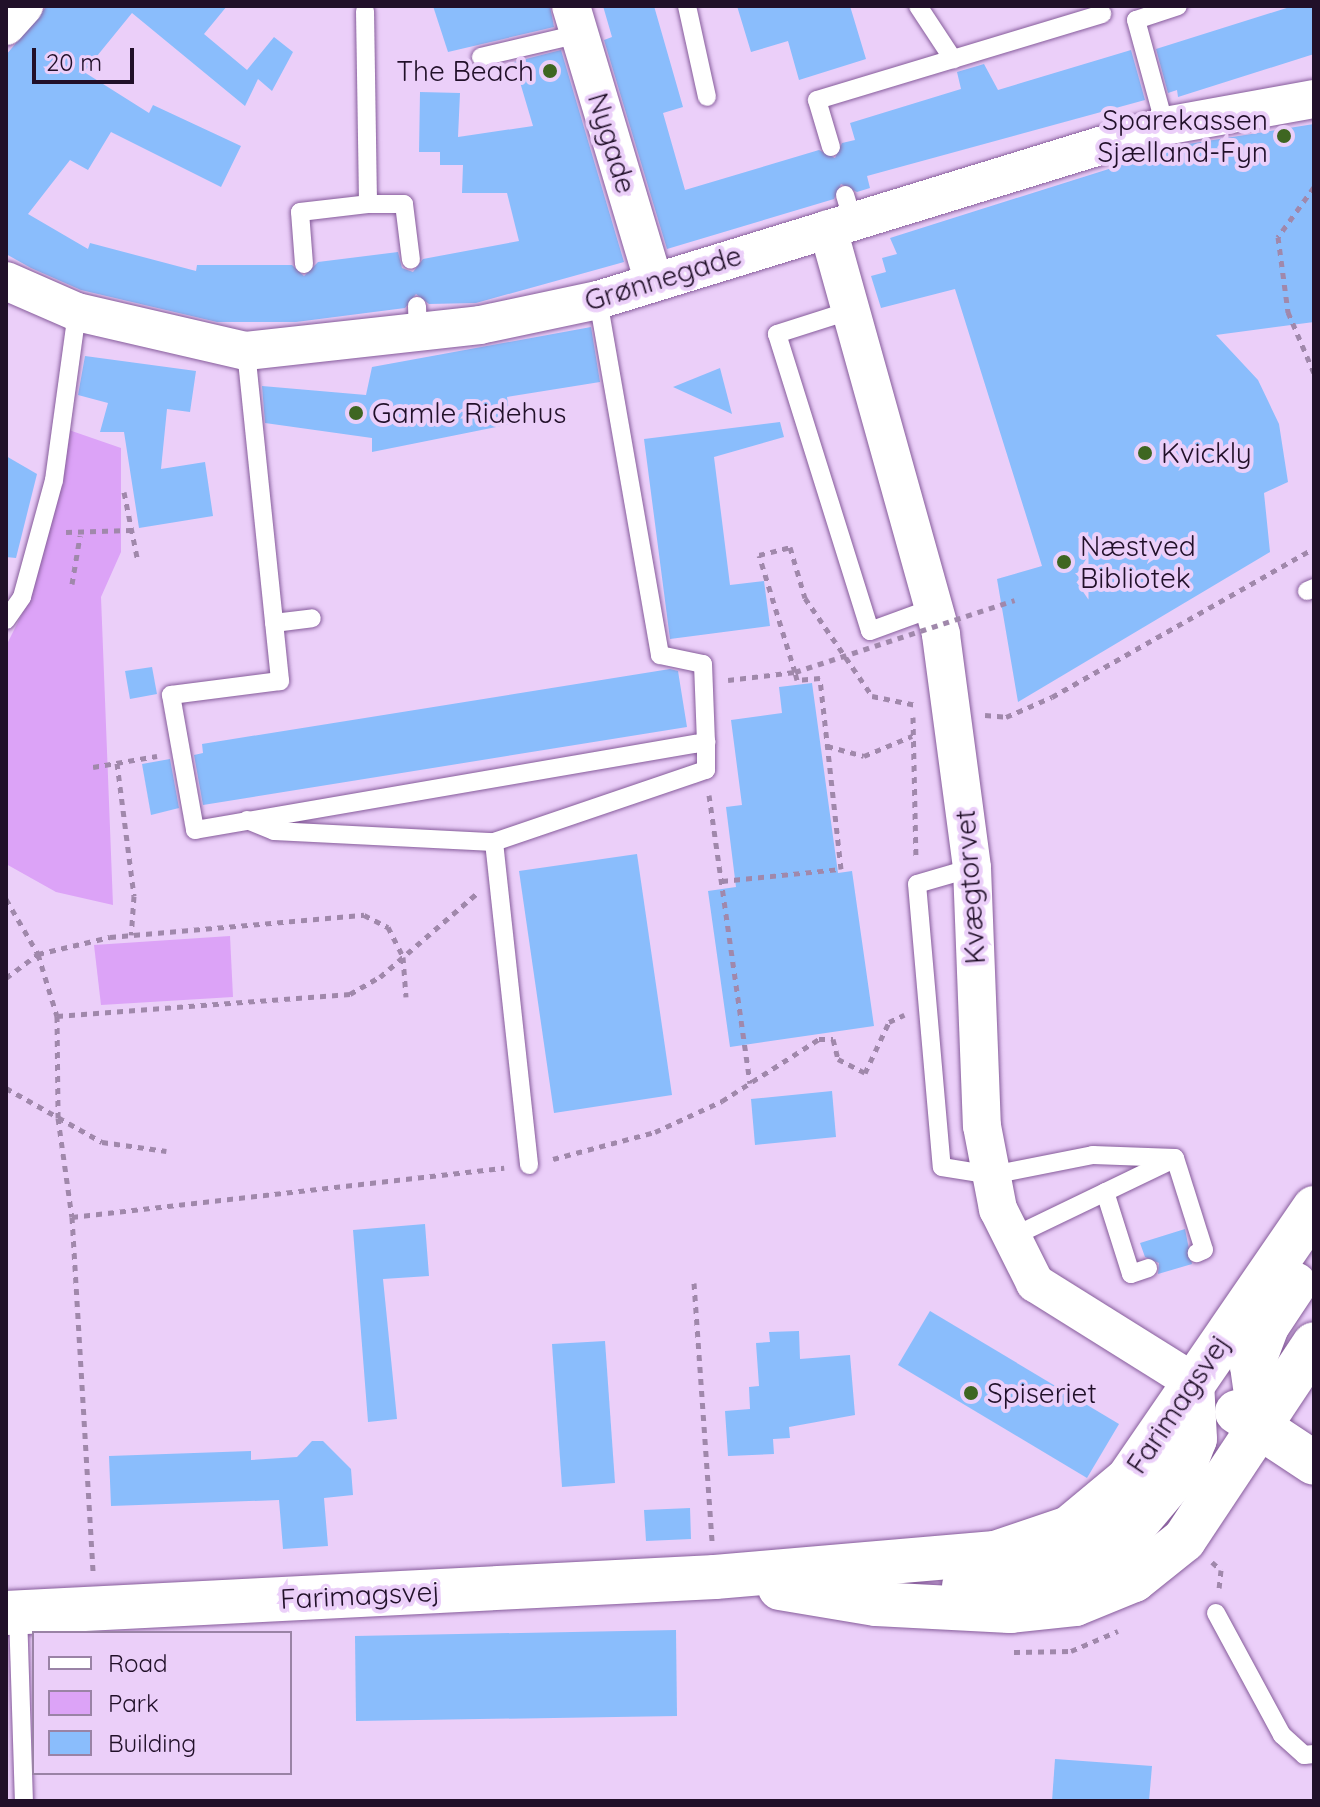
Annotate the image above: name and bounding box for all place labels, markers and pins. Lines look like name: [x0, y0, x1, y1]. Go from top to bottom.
place label: The Beach: [396, 54, 534, 88]
marker: The Beach: [541, 62, 559, 80]
place label: Sparekassen Sjælland-Fyn: [1098, 103, 1268, 169]
marker: Sparekassen Sjælland-Fyn: [1275, 127, 1293, 145]
place label: Gamle Ridehus: [372, 396, 566, 430]
marker: Gamle Ridehus: [347, 404, 365, 422]
place label: Kvickly: [1161, 436, 1252, 470]
marker: Kvickly: [1136, 444, 1154, 462]
place label: Næstved Bibliotek: [1080, 529, 1196, 595]
marker: Næstved Bibliotek: [1055, 553, 1073, 571]
place label: Spiseriet: [987, 1376, 1097, 1410]
marker: Spiseriet: [962, 1384, 980, 1402]

